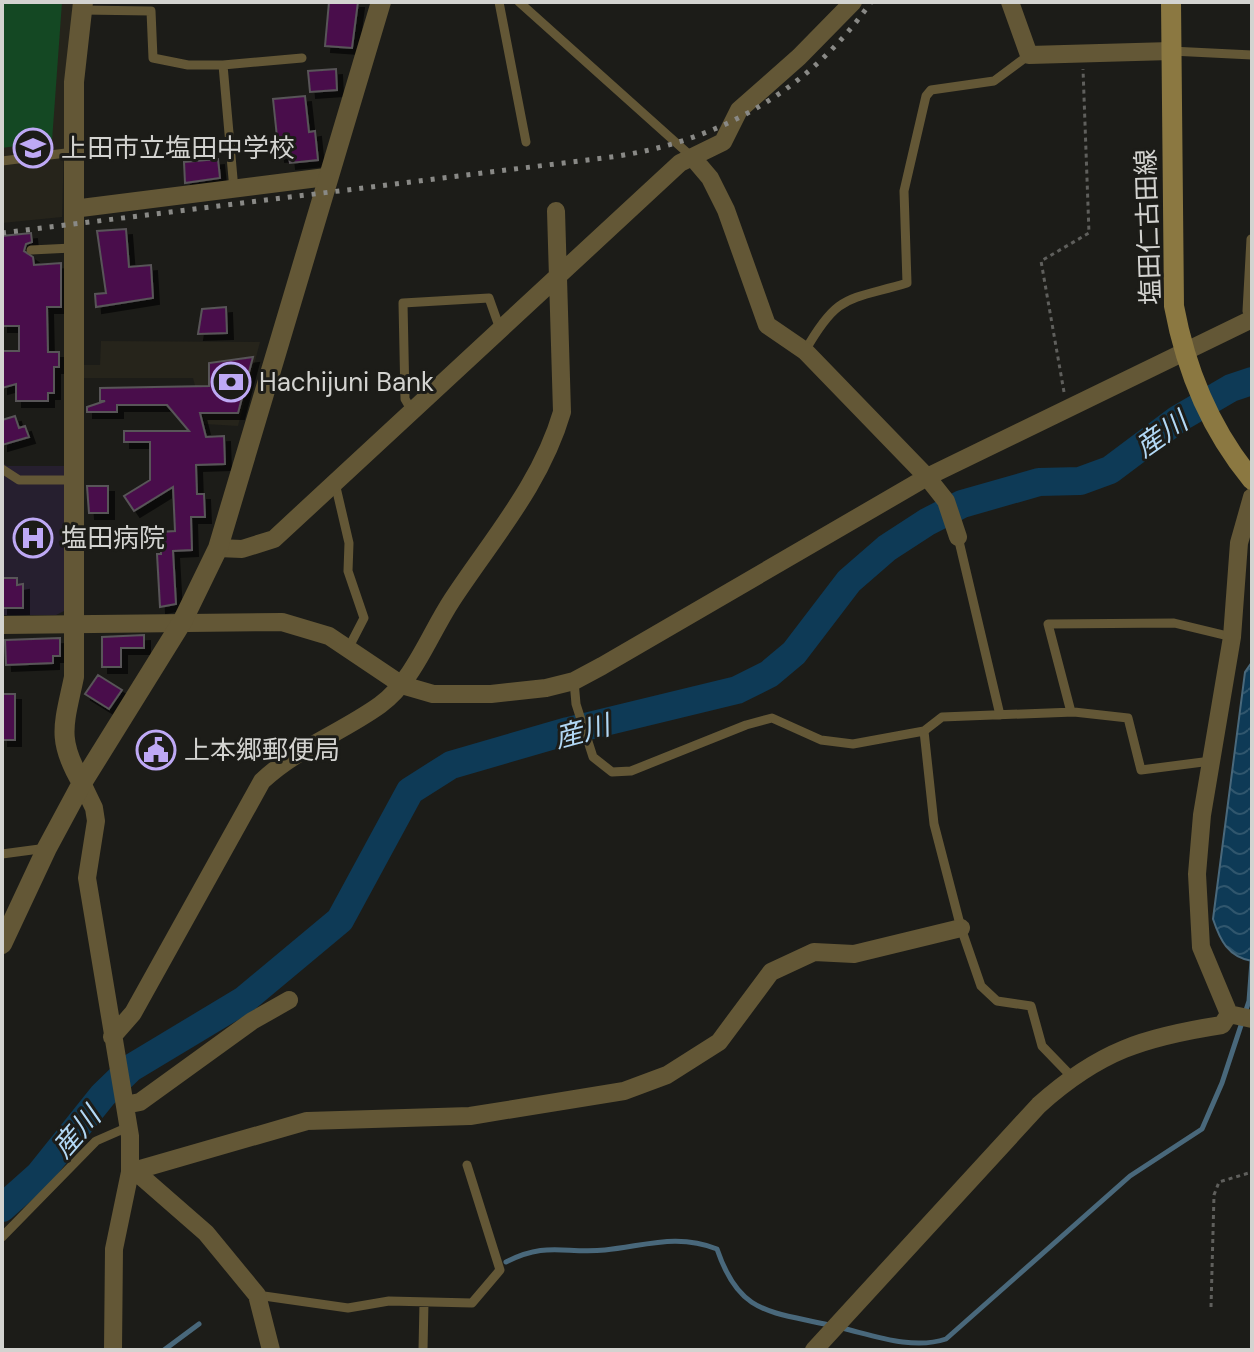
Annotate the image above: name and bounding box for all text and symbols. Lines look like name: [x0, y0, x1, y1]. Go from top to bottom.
school or university icon: 上田市立塩田中学校: [12, 127, 54, 169]
place label: 上田市立塩田中学校: [61, 131, 295, 165]
street label: 塩田仁古田線: [1128, 148, 1168, 306]
bank icon: Hachijuni Bank: [210, 361, 252, 403]
place label: Hachijuni Bank: [259, 365, 434, 399]
water label: 産川: [1128, 401, 1197, 466]
hospital icon: 塩田病院: [12, 517, 54, 559]
place label: 塩田病院: [61, 521, 165, 555]
water label: 産川: [550, 706, 617, 757]
public building icon: 上本郷郵便局: [135, 729, 177, 771]
place label: 上本郷郵便局: [184, 733, 340, 767]
water label: 産川: [44, 1097, 111, 1166]

